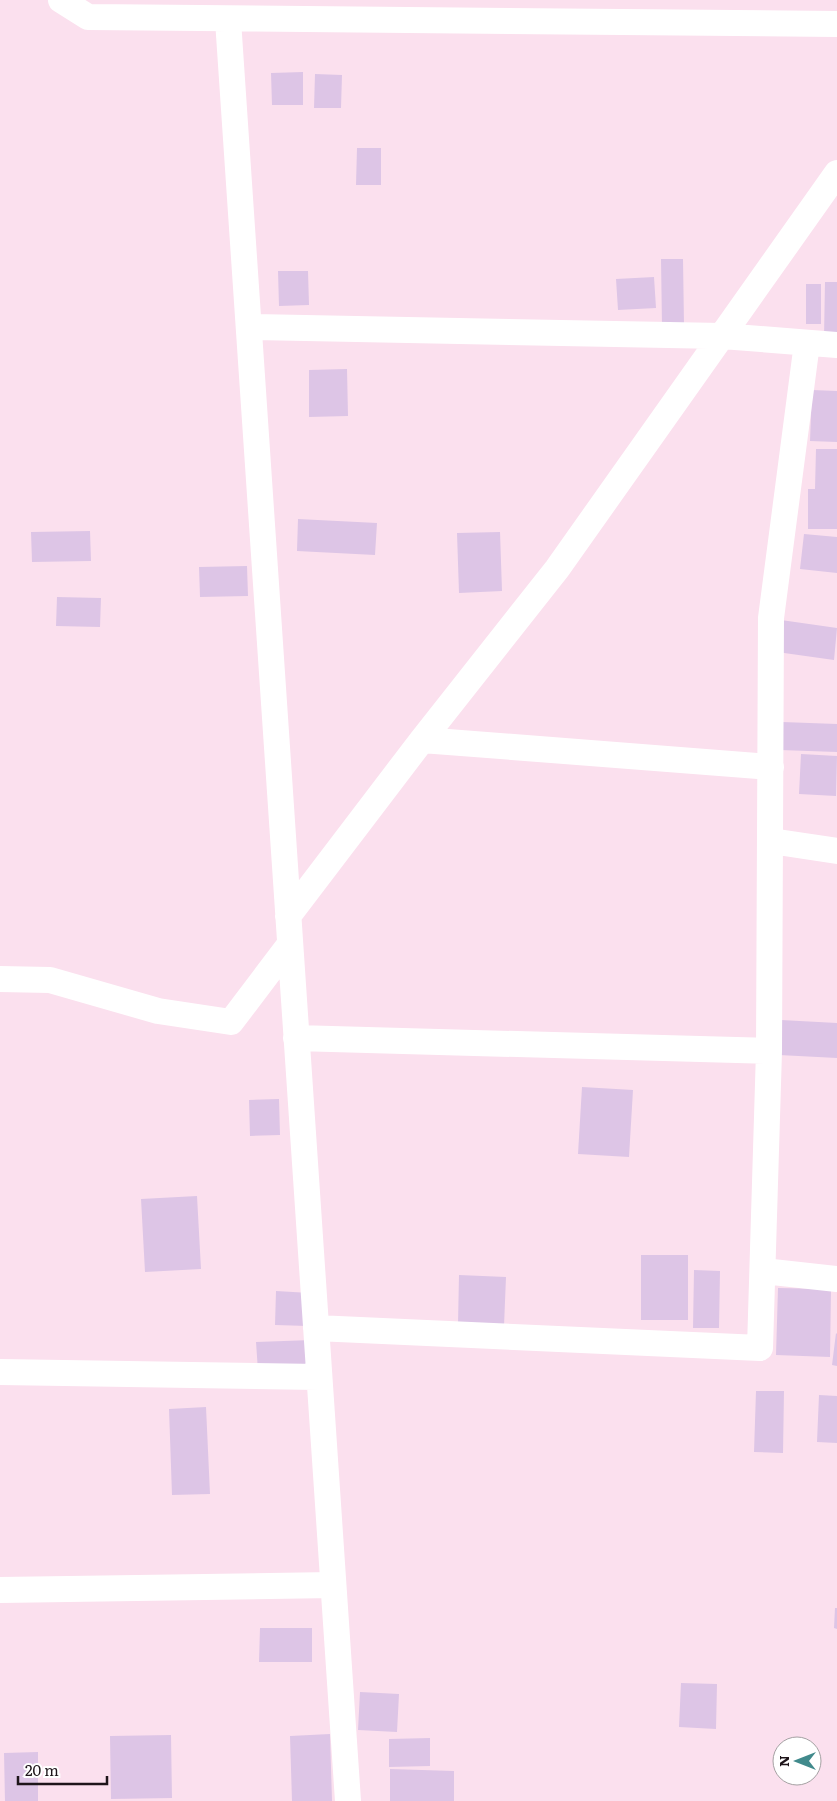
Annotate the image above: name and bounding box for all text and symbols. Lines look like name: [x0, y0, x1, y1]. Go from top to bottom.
north arrow: [772, 1736, 822, 1786]
scale bar: [18, 1754, 106, 1786]
text: N: [773, 1755, 793, 1767]
text: 20 m: [25, 1758, 59, 1781]

